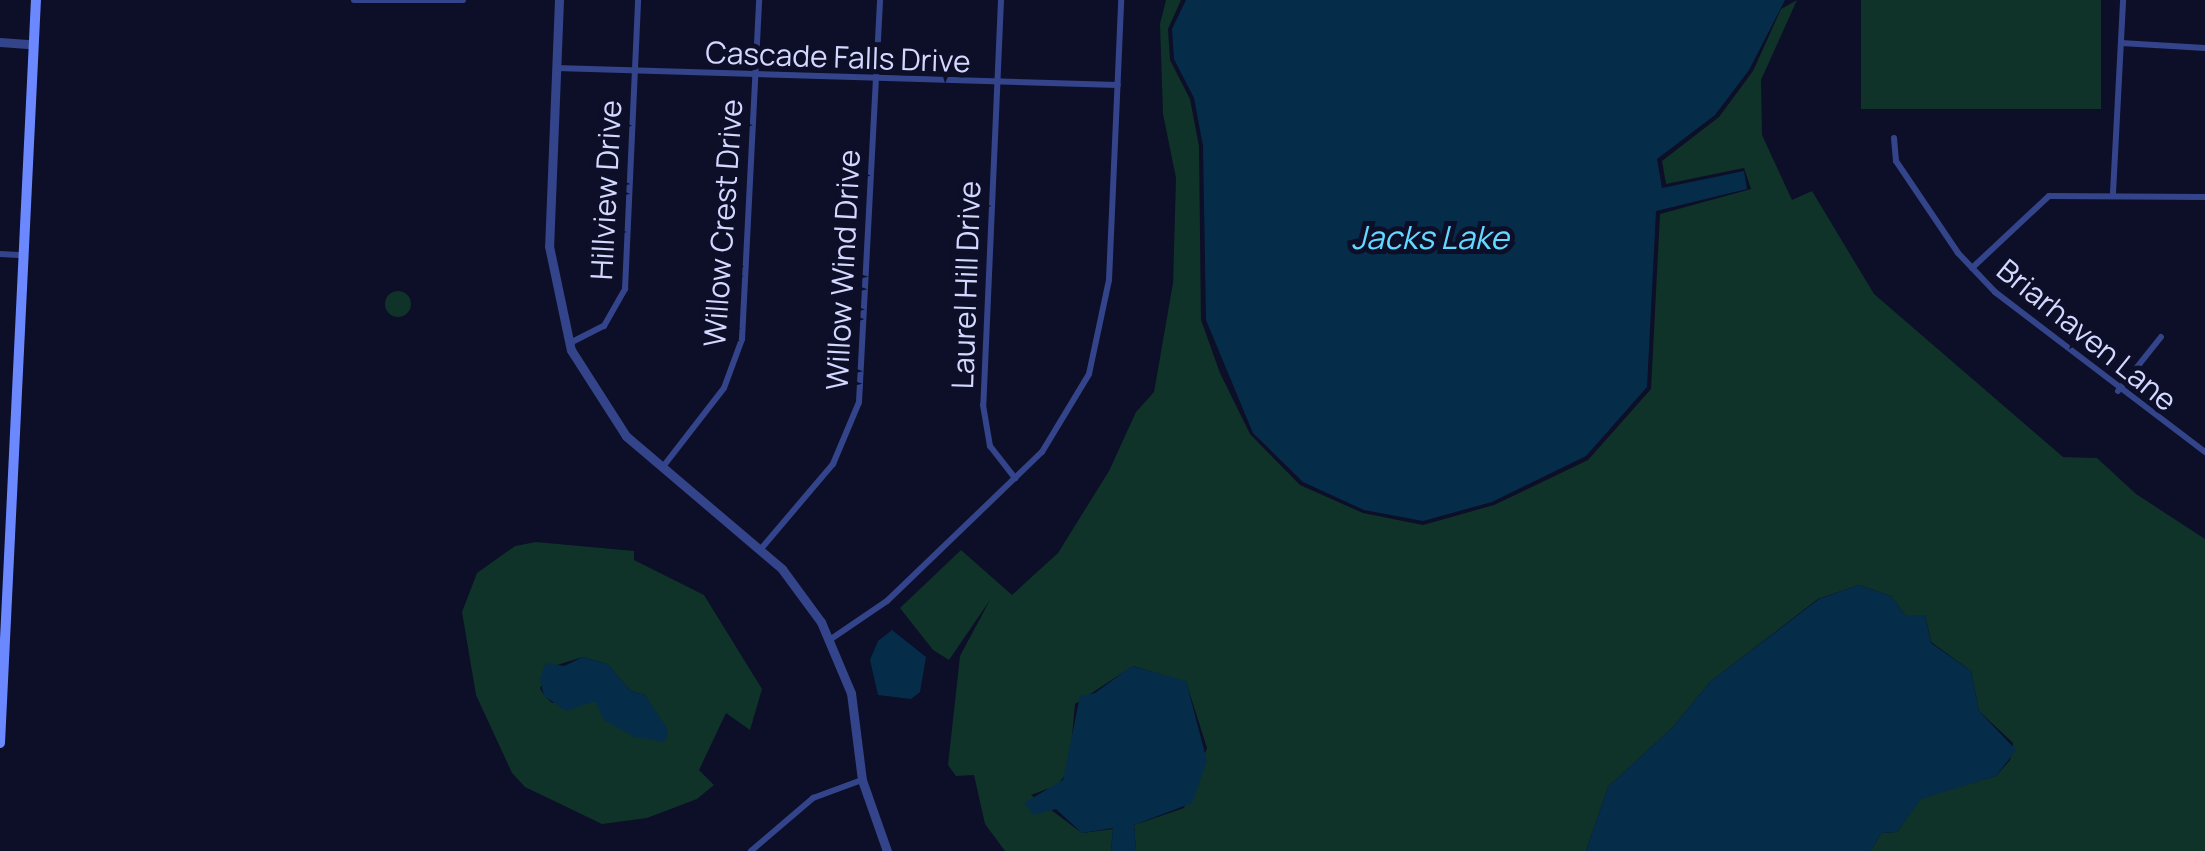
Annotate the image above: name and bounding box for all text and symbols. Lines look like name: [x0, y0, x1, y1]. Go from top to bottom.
street label: Cascade Falls Drive: [705, 34, 971, 80]
street label: Willow Crest Drive: [696, 98, 750, 348]
street label: Hillview Drive: [583, 99, 629, 281]
street label: Willow Wind Drive: [819, 149, 867, 391]
street label: Laurel Hill Drive: [944, 180, 988, 390]
water label: Jacks Lake: [1351, 218, 1509, 256]
street label: Briarhaven Lane: [1990, 252, 2184, 418]

